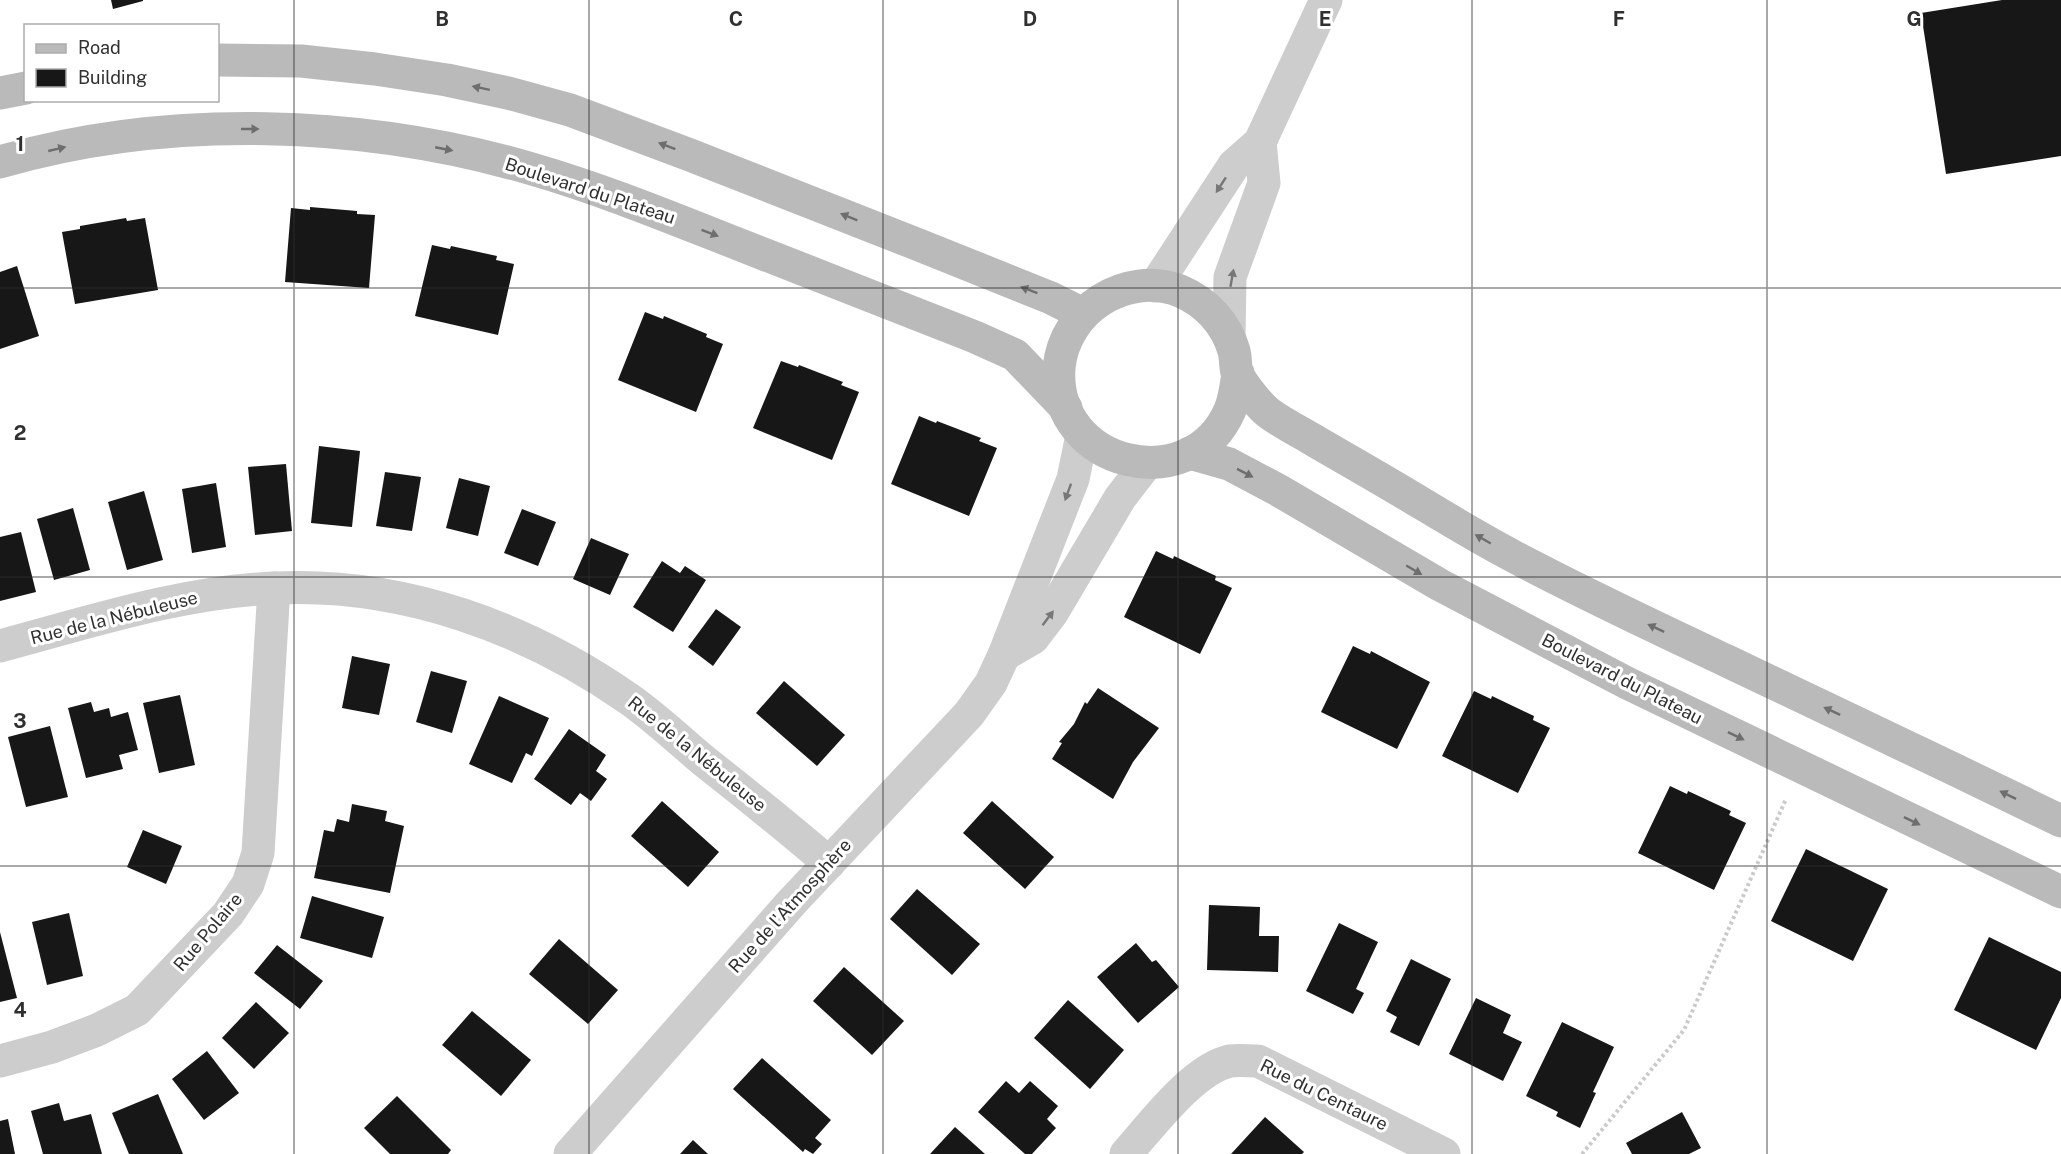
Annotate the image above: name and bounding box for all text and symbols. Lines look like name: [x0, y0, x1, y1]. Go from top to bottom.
text: B: [435, 7, 449, 31]
text: C: [729, 7, 743, 31]
text: D: [1023, 7, 1037, 31]
text: E: [1319, 7, 1331, 31]
text: F: [1613, 7, 1625, 31]
text: G: [1906, 7, 1922, 31]
legend: [24, 24, 219, 102]
text: Road: [78, 37, 121, 58]
text: Building: [78, 67, 147, 88]
one-way arrow: [472, 82, 491, 92]
one-way arrow: [241, 124, 260, 134]
text: 1: [16, 132, 24, 156]
one-way arrow: [658, 141, 676, 150]
one-way arrow: [48, 143, 66, 153]
one-way arrow: [435, 145, 454, 154]
street label: Boulevard du Plateau: [502, 153, 678, 228]
one-way arrow: [1216, 176, 1227, 193]
one-way arrow: [839, 212, 857, 222]
one-way arrow: [701, 228, 719, 238]
one-way arrow: [1228, 269, 1237, 288]
one-way arrow: [1020, 285, 1038, 295]
text: 2: [14, 421, 26, 445]
one-way arrow: [1236, 468, 1253, 477]
one-way arrow: [1063, 483, 1073, 501]
one-way arrow: [1474, 534, 1491, 544]
one-way arrow: [1406, 564, 1422, 575]
street label: Rue de la Nébuleuse: [28, 587, 200, 648]
one-way arrow: [1042, 610, 1054, 626]
one-way arrow: [1648, 623, 1665, 632]
street label: Boulevard du Plateau: [1538, 629, 1706, 728]
street label: Rue de la Nébuleuse: [624, 692, 771, 816]
one-way arrow: [1824, 707, 1841, 716]
text: 3: [13, 709, 27, 733]
one-way arrow: [1728, 731, 1745, 740]
one-way arrow: [2000, 791, 2017, 800]
one-way arrow: [1903, 816, 1920, 826]
street label: Rue de l'Atmosphère: [724, 834, 855, 977]
street label: Rue Polaire: [169, 888, 246, 975]
text: 4: [13, 998, 27, 1022]
street label: Rue du Centaure: [1257, 1055, 1391, 1135]

